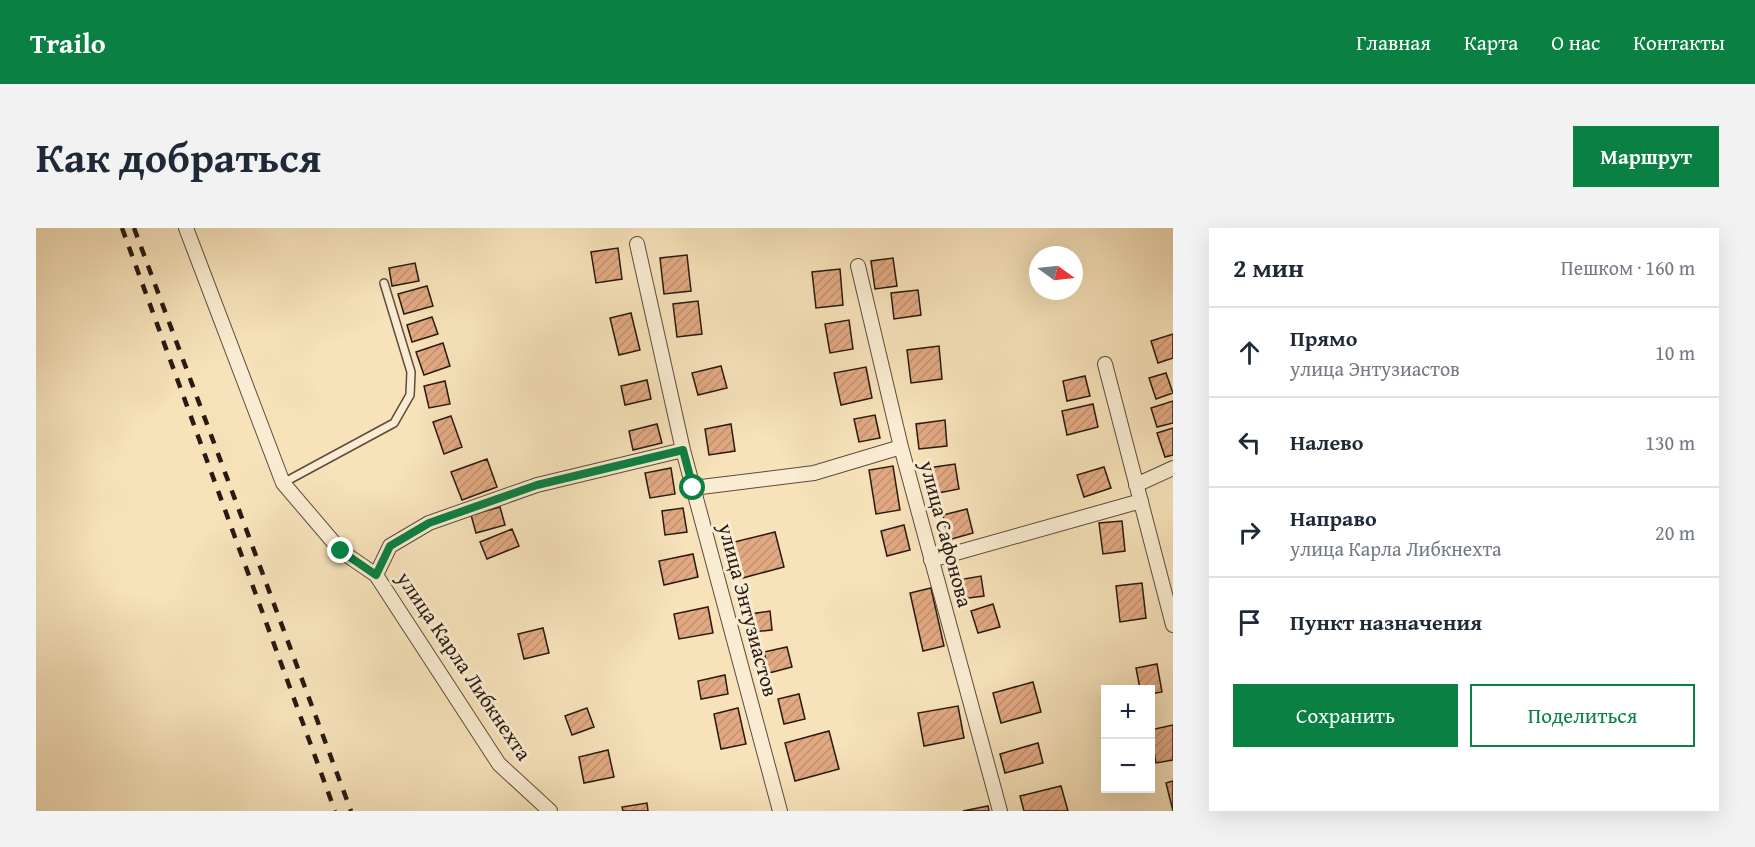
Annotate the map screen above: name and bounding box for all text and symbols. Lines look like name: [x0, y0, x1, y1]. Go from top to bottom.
text: Trailo: [30, 22, 106, 63]
text: Главная: [1356, 27, 1431, 58]
text: Карта: [1464, 27, 1518, 58]
text: О нас: [1551, 27, 1600, 58]
text: Контакты: [1633, 27, 1725, 58]
text: Как добраться: [36, 126, 321, 187]
button: Маршрут: [1573, 126, 1719, 187]
north arrow: [1029, 246, 1083, 300]
text: 2 мин: [1233, 248, 1304, 287]
text: Пешком · 160 m: [1561, 253, 1695, 282]
text: Прямо: [1290, 322, 1357, 354]
icon: ahead: [1233, 336, 1266, 369]
text: 10 m: [1655, 338, 1695, 367]
text: улица Энтузиастов: [1290, 354, 1460, 383]
icon: left: [1233, 426, 1266, 459]
text: Налево: [1290, 426, 1363, 458]
text: 130 m: [1645, 428, 1695, 457]
street label: улица Сафонова: [912, 456, 981, 611]
route start: [679, 474, 705, 500]
text: Направо: [1290, 502, 1377, 534]
icon: right: [1233, 516, 1266, 549]
text: 20 m: [1655, 518, 1695, 547]
street label: улица Энтузиастов: [710, 519, 787, 700]
text: улица Карла Либкнехта: [1290, 534, 1502, 563]
route end: [327, 537, 353, 563]
street label: улица Карла Либкнехта: [389, 564, 539, 766]
icon: arrive: [1233, 606, 1266, 639]
text: Пункт назначения: [1290, 606, 1482, 638]
button: Сохранить: [1233, 684, 1458, 747]
button: Поделиться: [1470, 684, 1695, 747]
map controls: [1101, 685, 1155, 793]
button: +: [1101, 685, 1155, 739]
button: −: [1101, 739, 1155, 793]

